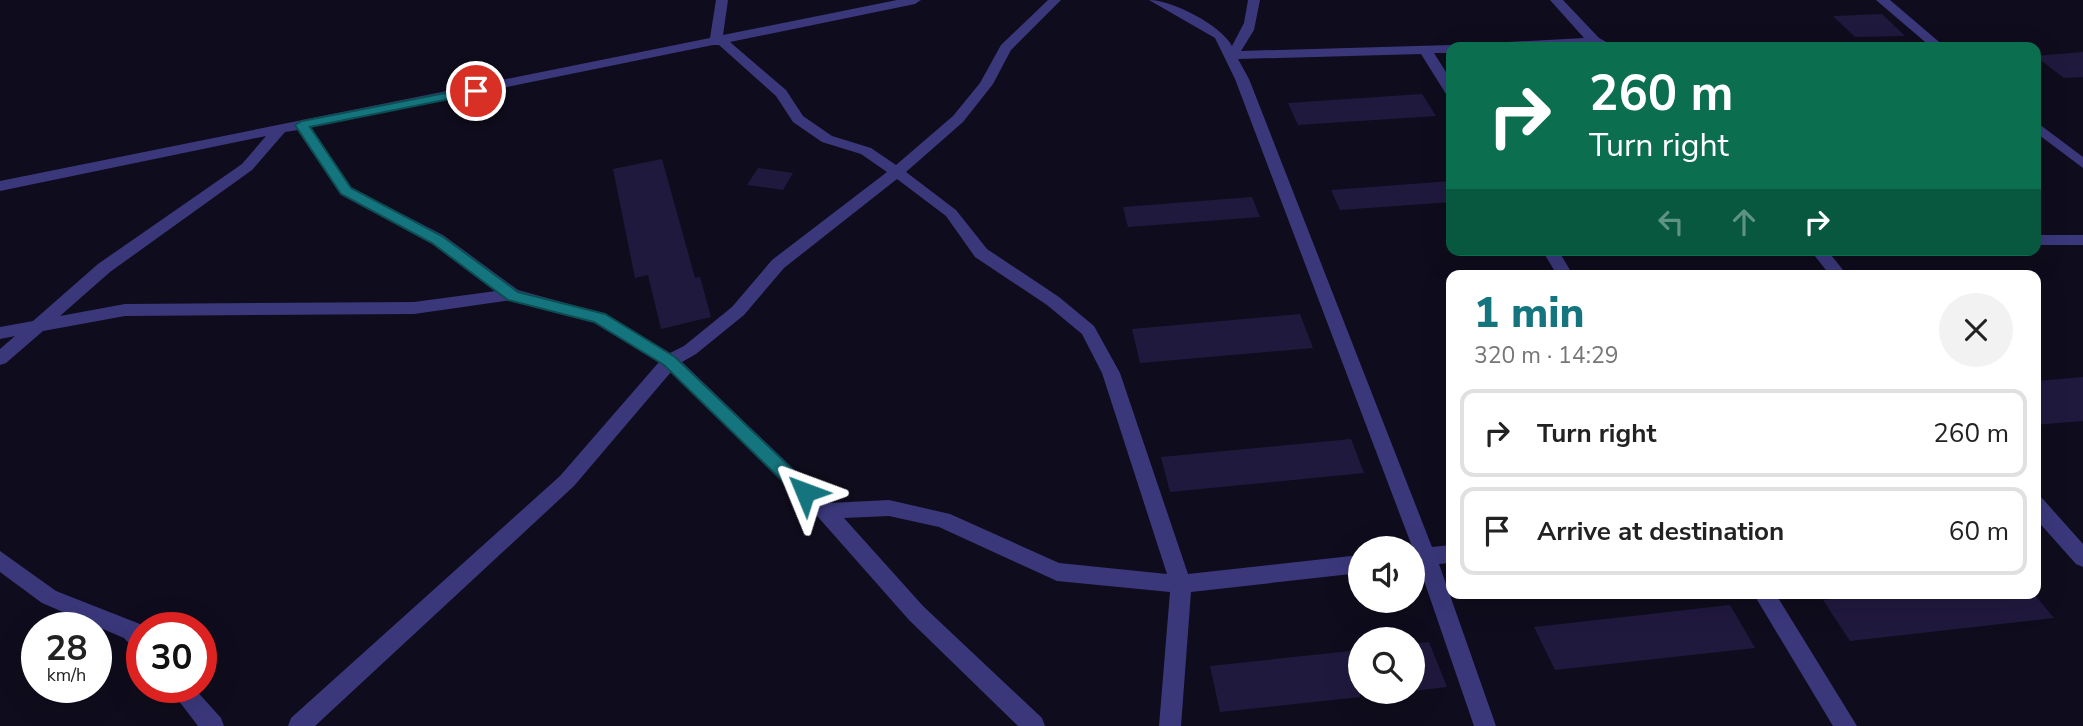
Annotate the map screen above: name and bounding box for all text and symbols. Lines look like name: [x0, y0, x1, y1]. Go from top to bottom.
text: 260 m: [1589, 60, 1733, 127]
pin: [446, 61, 506, 121]
icon: right: [1474, 70, 1565, 161]
icon: arrive: [457, 72, 495, 110]
text: Turn right: [1589, 124, 1729, 167]
icon: left: [1652, 203, 1690, 241]
icon: ahead: [1725, 203, 1763, 241]
icon: right: [1798, 203, 1836, 241]
text: 1 min: [1474, 285, 1584, 342]
button: close: [1939, 293, 2013, 367]
text: 320 m · 14:29: [1474, 340, 1619, 371]
icon: right: [1478, 414, 1516, 452]
text: Turn right: [1537, 416, 1656, 451]
text: 260 m: [1933, 416, 2009, 451]
position arrow: [768, 455, 842, 529]
icon: arrive: [1478, 512, 1516, 550]
text: Arrive at destination: [1537, 514, 1784, 549]
text: 60 m: [1949, 514, 2009, 549]
map controls: [1348, 536, 1425, 704]
button: sound: [1348, 536, 1425, 613]
speed limit sign: 30: [126, 612, 217, 703]
text: 28: [45, 625, 88, 672]
button: search: [1348, 627, 1425, 704]
text: km/h: [47, 663, 86, 687]

